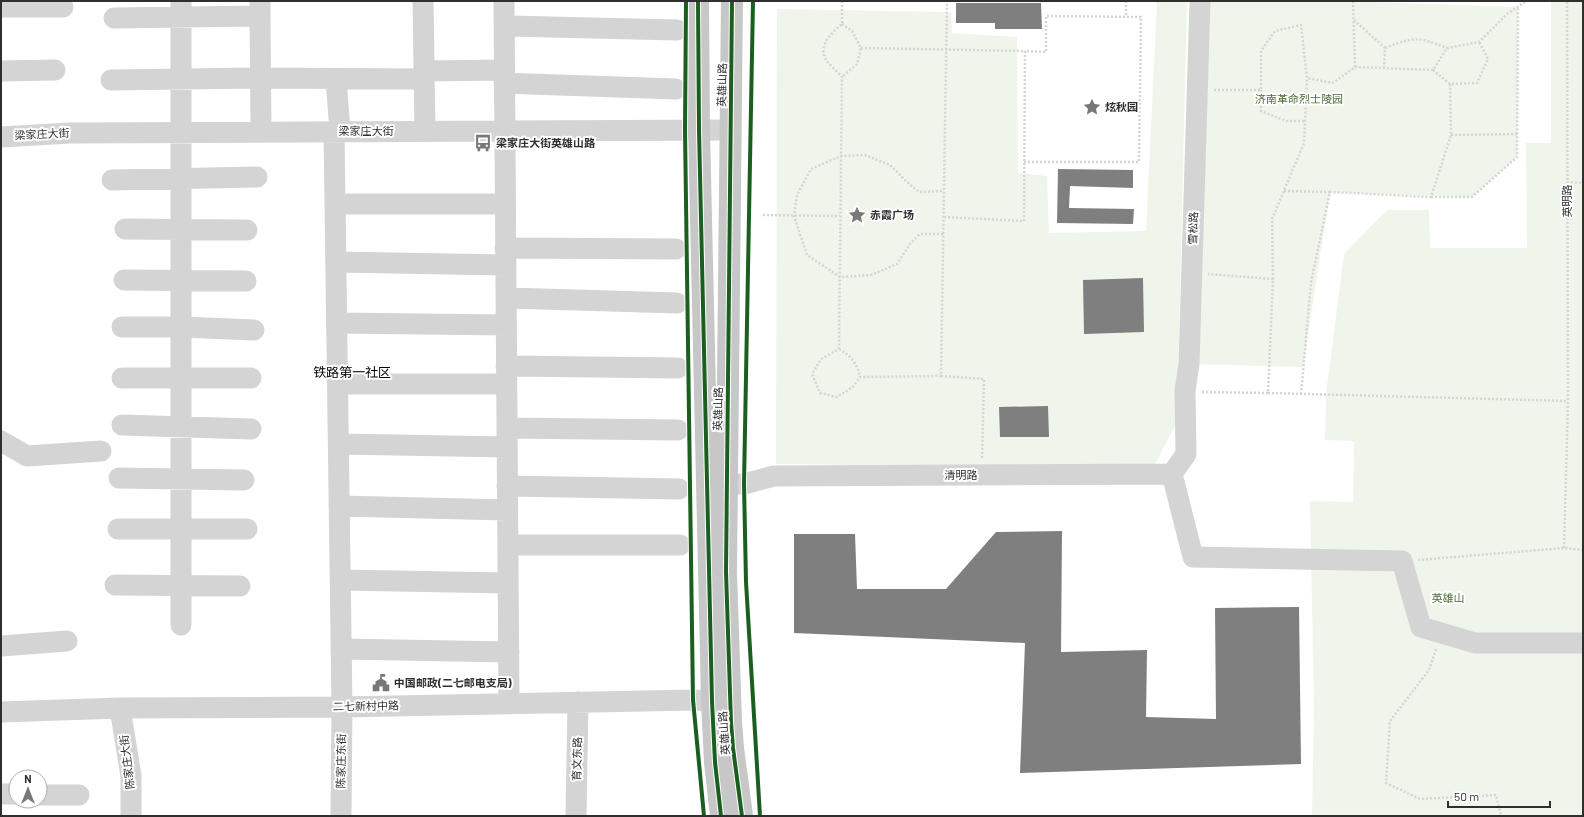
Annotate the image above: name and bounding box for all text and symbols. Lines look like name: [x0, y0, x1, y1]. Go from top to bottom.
street label: 英雄山路: [715, 63, 728, 107]
park label: 济南革命烈士陵园: [1255, 92, 1343, 105]
place icon: 炫秋园: [1082, 97, 1102, 117]
place label: 炫秋园: [1105, 100, 1138, 113]
street label: 梁家庄大街: [339, 124, 394, 137]
street label: 梁家庄大街: [14, 126, 70, 141]
bus stop icon: 梁家庄大街英雄山路: [473, 133, 493, 153]
place label: 梁家庄大街英雄山路: [496, 136, 596, 149]
street label: 英明路: [1560, 185, 1573, 218]
place icon: 赤霞广场: [847, 205, 867, 225]
place label: 赤霞广场: [870, 208, 914, 221]
street label: 雪松路: [1185, 211, 1200, 245]
district label: 铁路第一社区: [313, 364, 391, 380]
street label: 英雄山路: [711, 387, 724, 431]
street label: 清明路: [945, 468, 978, 481]
park label: 英雄山: [1432, 591, 1465, 604]
public building icon: 中国邮政(二七邮电支局): [371, 673, 391, 693]
place label: 中国邮政(二七邮电支局): [394, 676, 512, 689]
street label: 二七新村中路: [333, 698, 399, 713]
street label: 英雄山路: [715, 711, 732, 755]
street label: 陈家庄东街: [334, 733, 347, 789]
street label: 陈家庄大街: [117, 734, 136, 790]
street label: 育文东路: [570, 737, 583, 781]
north arrow: [8, 769, 48, 809]
text: N: [24, 772, 32, 785]
scale bar: [1448, 783, 1550, 809]
text: 50 m: [1454, 789, 1479, 803]

